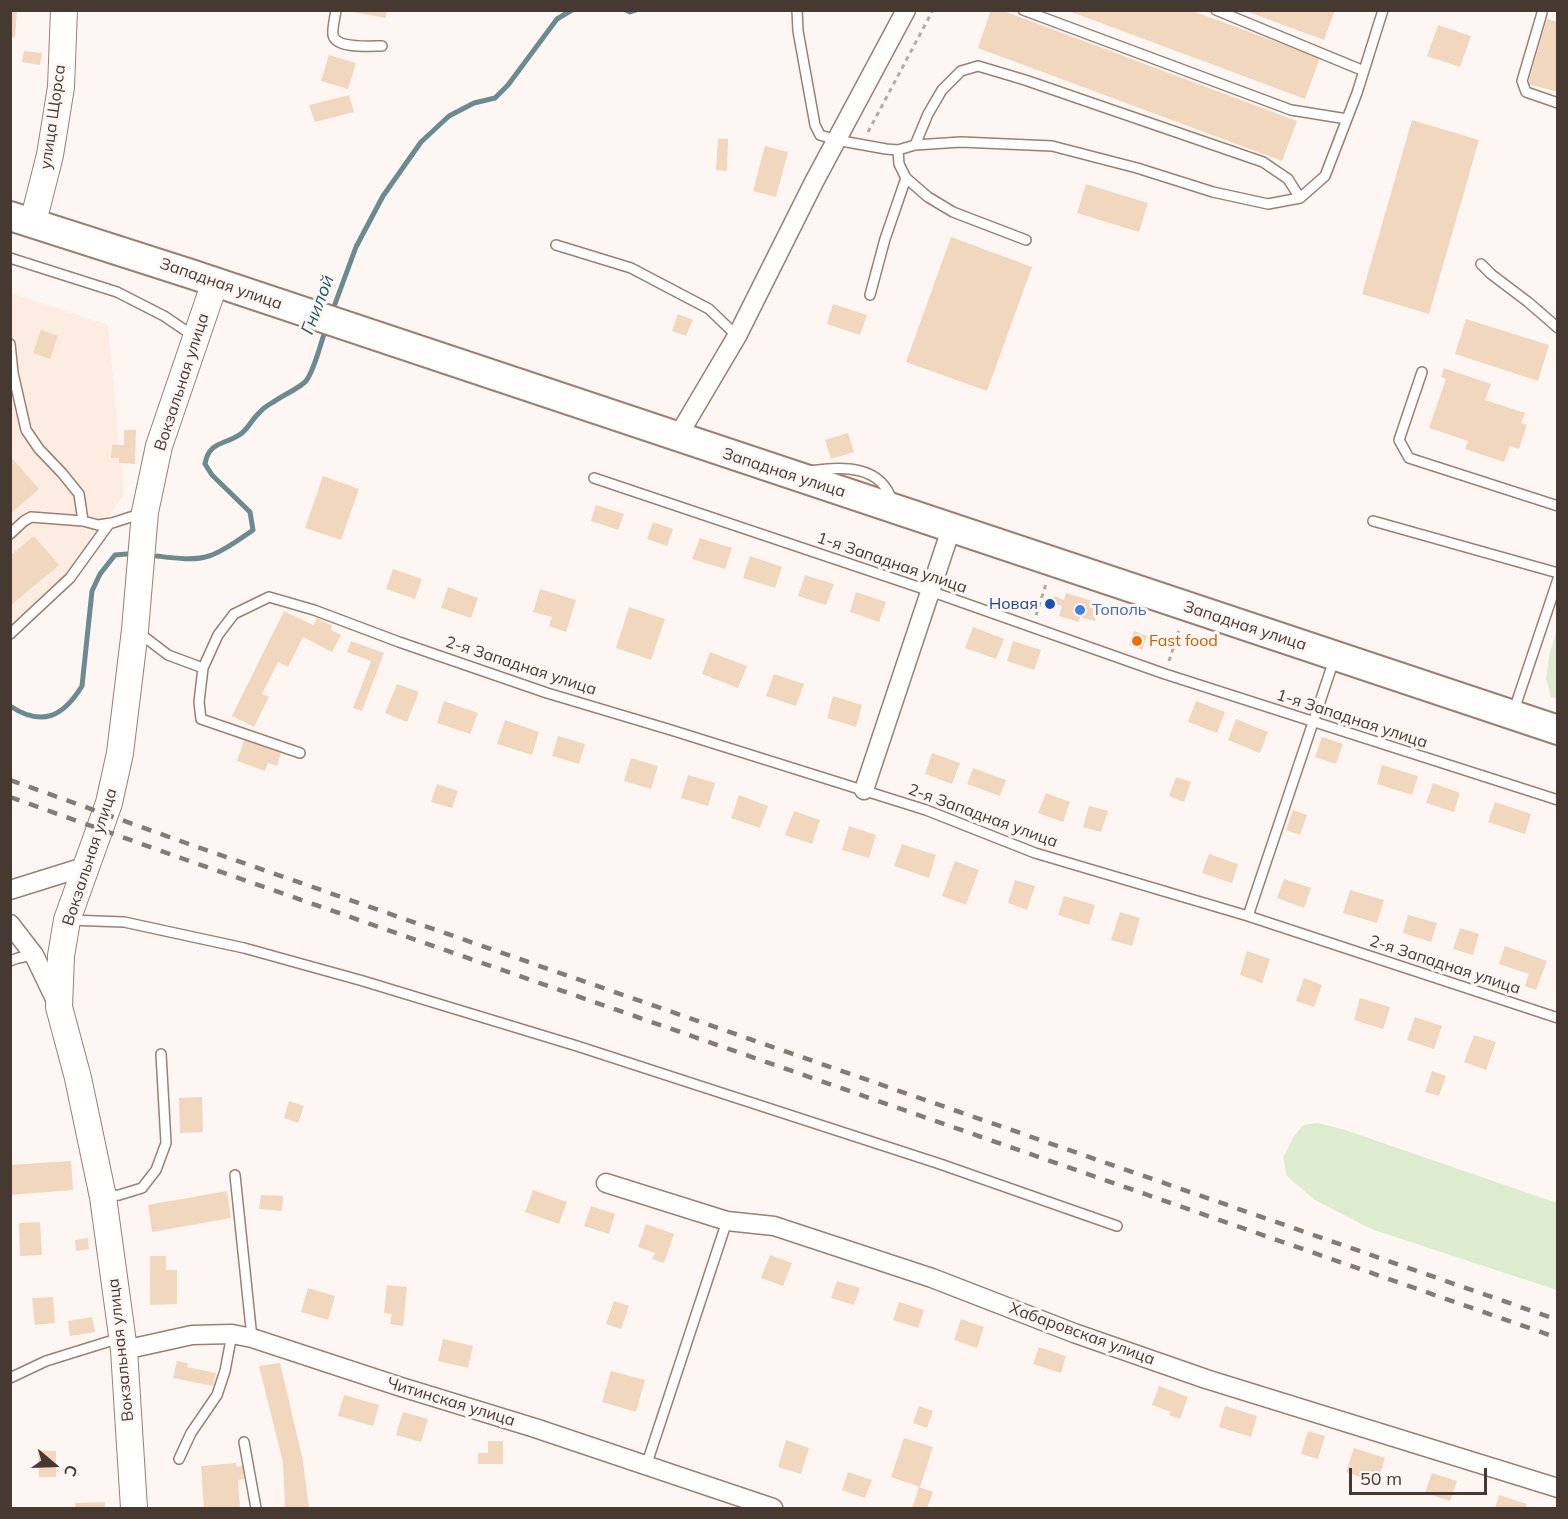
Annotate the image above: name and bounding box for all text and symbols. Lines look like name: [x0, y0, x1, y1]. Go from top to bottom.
street label: улица Щорса: [36, 63, 70, 171]
street label: Западная улица: [157, 254, 285, 314]
water label: Гнилой: [297, 272, 339, 338]
street label: Вокзальная улица: [151, 311, 213, 453]
street label: Западная улица: [720, 444, 848, 502]
street label: 1-я Западная улица: [814, 528, 970, 598]
place label: Новая: [989, 594, 1038, 614]
marker: Новая: [1043, 597, 1057, 611]
street label: Западная улица: [1181, 597, 1309, 655]
place label: Тополь: [1092, 600, 1147, 620]
marker: Тополь: [1073, 603, 1087, 617]
place label: Fast food: [1149, 631, 1218, 651]
street label: 2-я Западная улица: [443, 633, 599, 699]
marker: Fast food: [1130, 634, 1144, 648]
street label: 1-я Западная улица: [1274, 686, 1430, 752]
street label: 2-я Западная улица: [906, 780, 1060, 852]
street label: Вокзальная улица: [59, 786, 121, 928]
street label: 2-я Западная улица: [1367, 932, 1523, 998]
street label: Вокзальная улица: [104, 1278, 138, 1422]
street label: Хабаровская улица: [1007, 1299, 1157, 1369]
street label: Читинская улица: [385, 1373, 517, 1431]
north arrow: [24, 1435, 84, 1495]
scale bar: [1352, 1456, 1490, 1494]
text: С: [60, 1462, 82, 1479]
text: 50 m: [1360, 1467, 1402, 1490]

